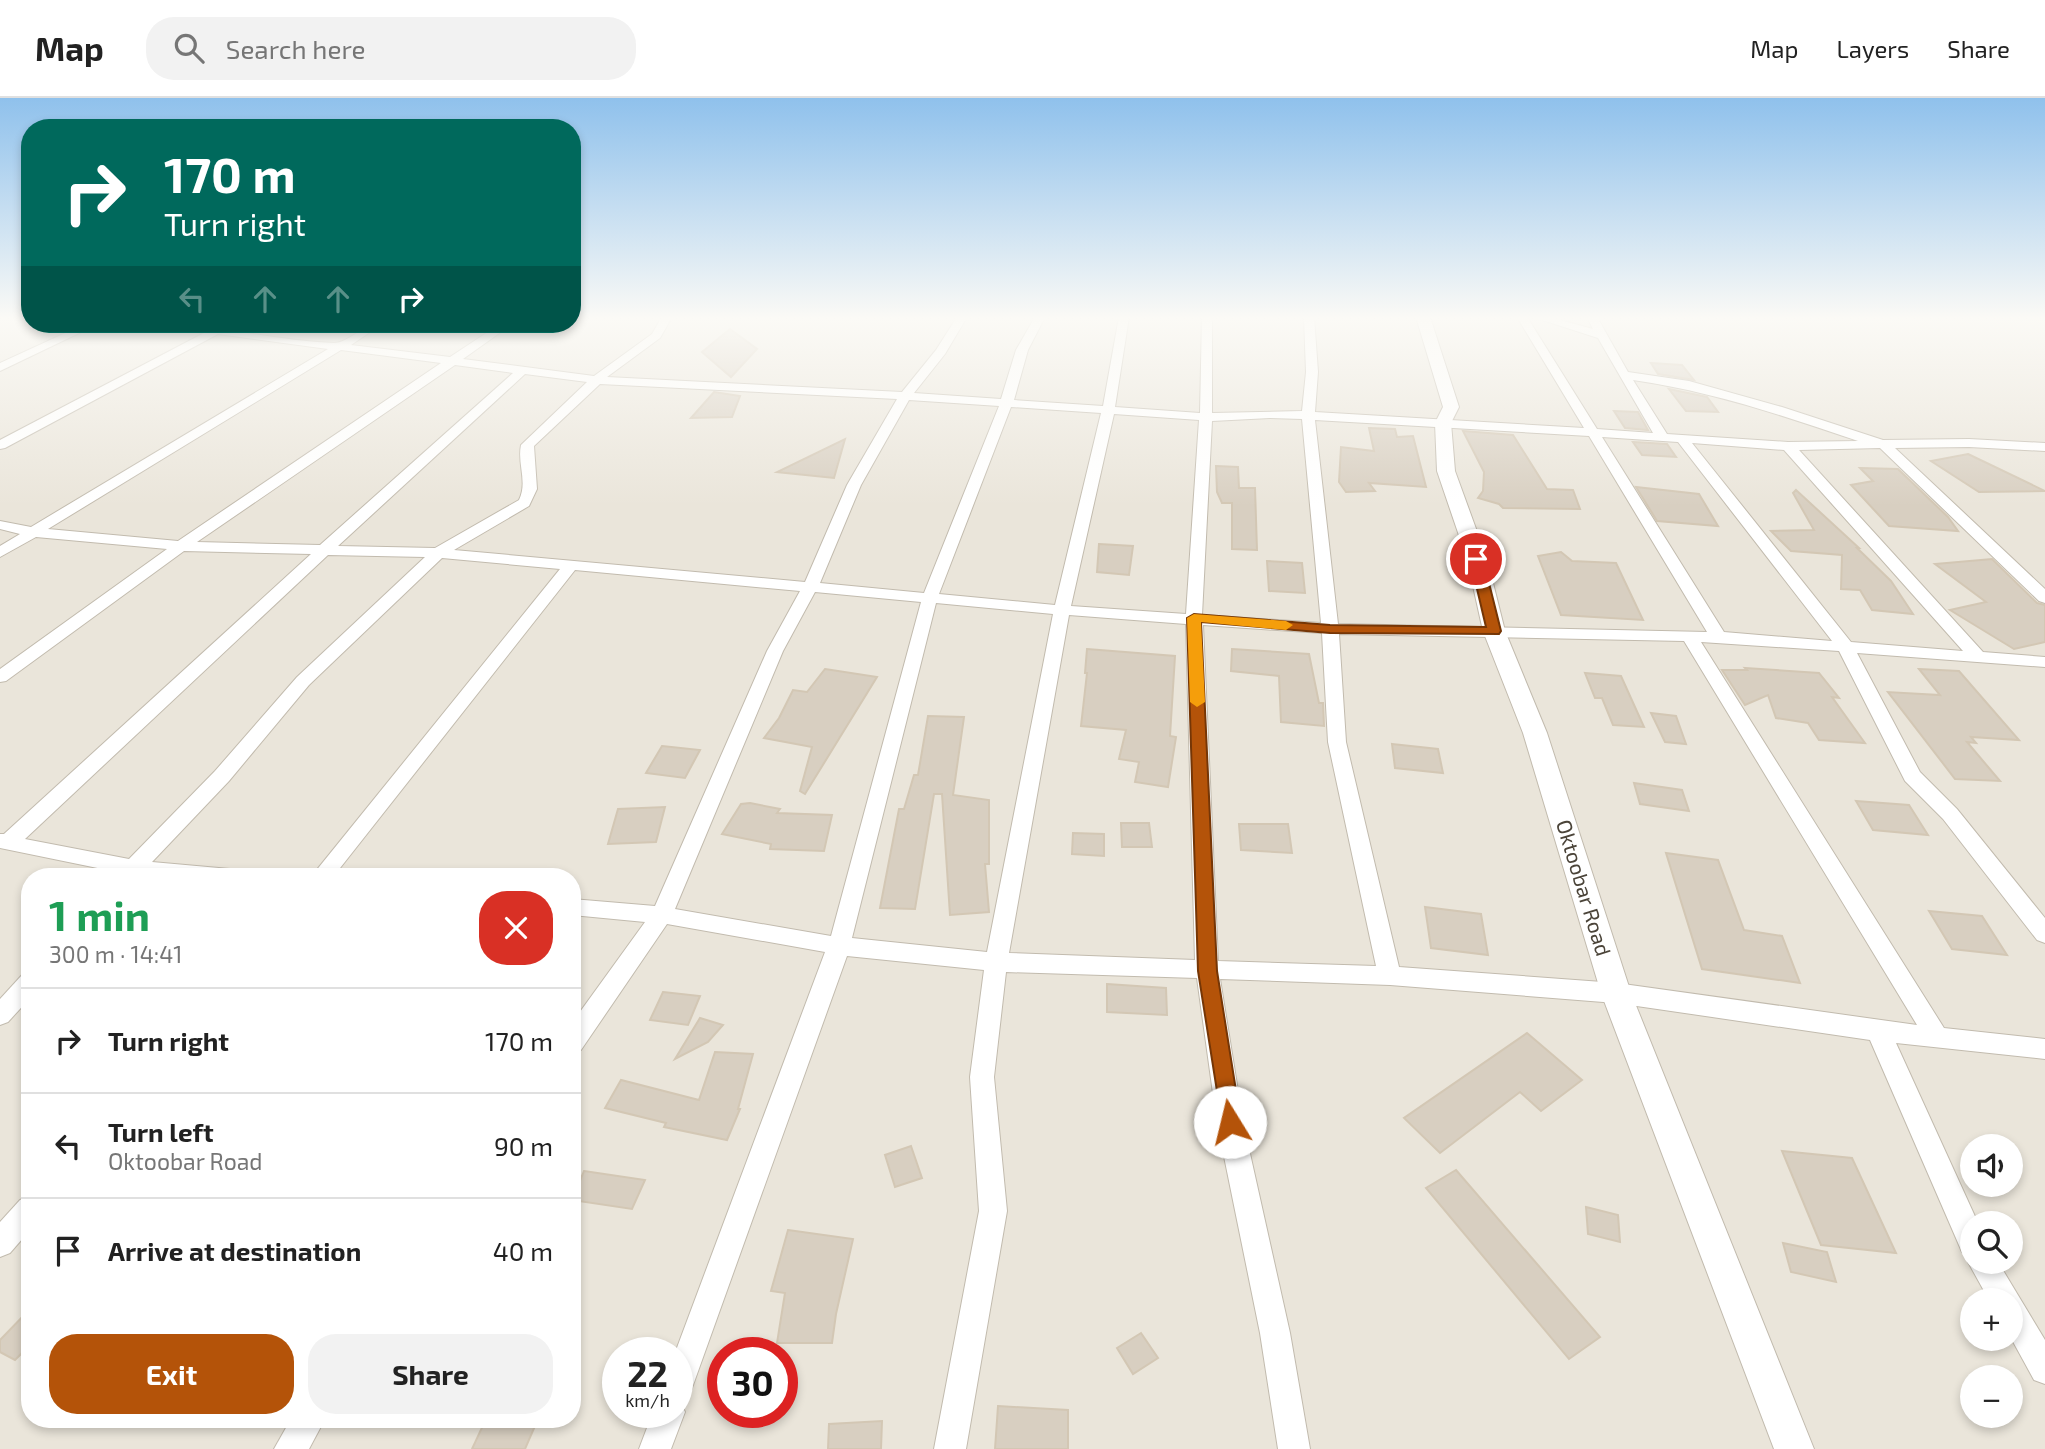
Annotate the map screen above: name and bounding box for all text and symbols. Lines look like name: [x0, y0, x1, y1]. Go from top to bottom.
search box: [146, 17, 636, 80]
text: Map: [35, 28, 104, 68]
icon: search: [170, 29, 208, 67]
text: Search here: [226, 33, 365, 64]
text: Map: [1750, 34, 1798, 63]
text: Layers: [1836, 34, 1909, 63]
text: Share: [1947, 34, 2010, 63]
text: 170 m: [164, 144, 296, 203]
icon: right: [49, 147, 140, 238]
text: Turn right: [164, 204, 306, 242]
icon: left: [173, 280, 211, 318]
icon: ahead: [246, 280, 284, 318]
icon: ahead: [319, 280, 357, 318]
icon: right: [392, 280, 430, 318]
pin: [1446, 529, 1506, 589]
icon: arrive: [1457, 540, 1495, 578]
street label: Oktoobar Road: [1552, 816, 1617, 959]
text: 1 min: [49, 889, 150, 939]
button: close: [479, 891, 553, 965]
text: 300 m · 14:41: [49, 940, 183, 968]
icon: right: [49, 1022, 87, 1060]
text: Turn right: [108, 1025, 229, 1056]
text: 170 m: [485, 1025, 553, 1056]
position arrow: [1193, 1085, 1267, 1159]
text: Turn left: [108, 1116, 214, 1147]
icon: left: [49, 1127, 87, 1165]
text: 90 m: [494, 1130, 553, 1161]
map controls: [1960, 1134, 2023, 1428]
button: sound: [1960, 1134, 2023, 1197]
text: Oktoobar Road: [108, 1147, 263, 1175]
button: search: [1960, 1211, 2023, 1274]
icon: arrive: [49, 1232, 87, 1270]
text: Arrive at destination: [108, 1235, 361, 1266]
text: 40 m: [493, 1235, 553, 1266]
button: +: [1960, 1288, 2023, 1351]
button: Exit: [49, 1334, 294, 1414]
button: Share: [308, 1334, 553, 1414]
speed limit sign: 30: [707, 1337, 798, 1428]
text: 22: [627, 1352, 668, 1394]
button: −: [1960, 1365, 2023, 1428]
text: km/h: [625, 1389, 670, 1411]

